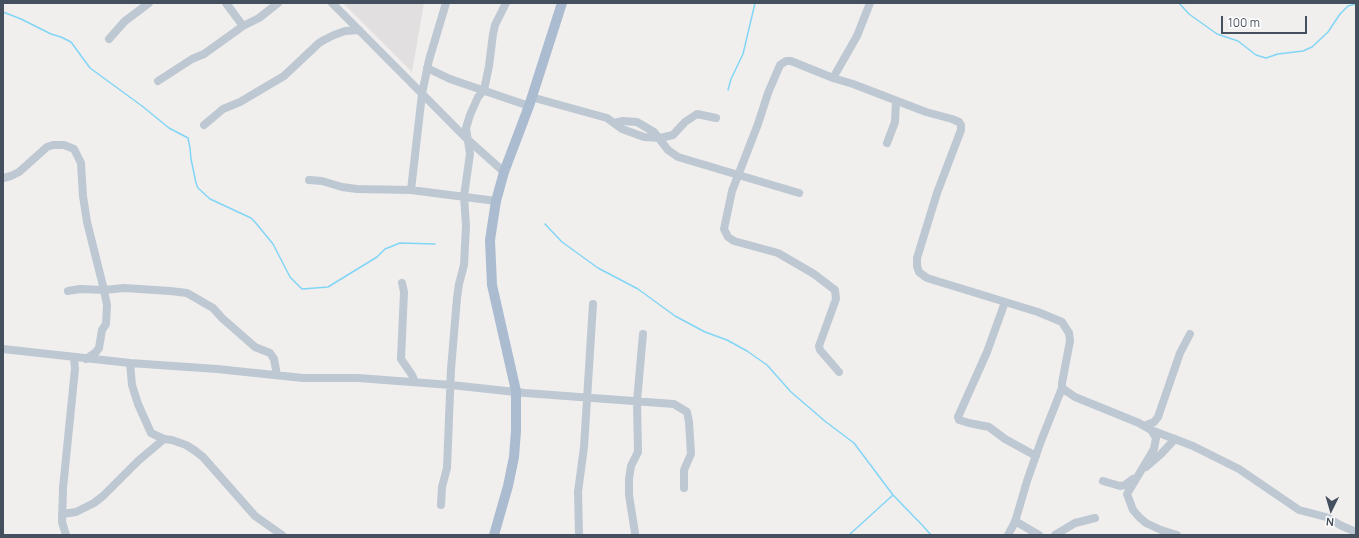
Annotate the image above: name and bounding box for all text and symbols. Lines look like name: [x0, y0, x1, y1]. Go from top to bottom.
scale bar: [1223, 8, 1309, 34]
text: 100 m: [1228, 14, 1260, 31]
north arrow: [1311, 490, 1351, 530]
text: N: [1325, 515, 1335, 530]

